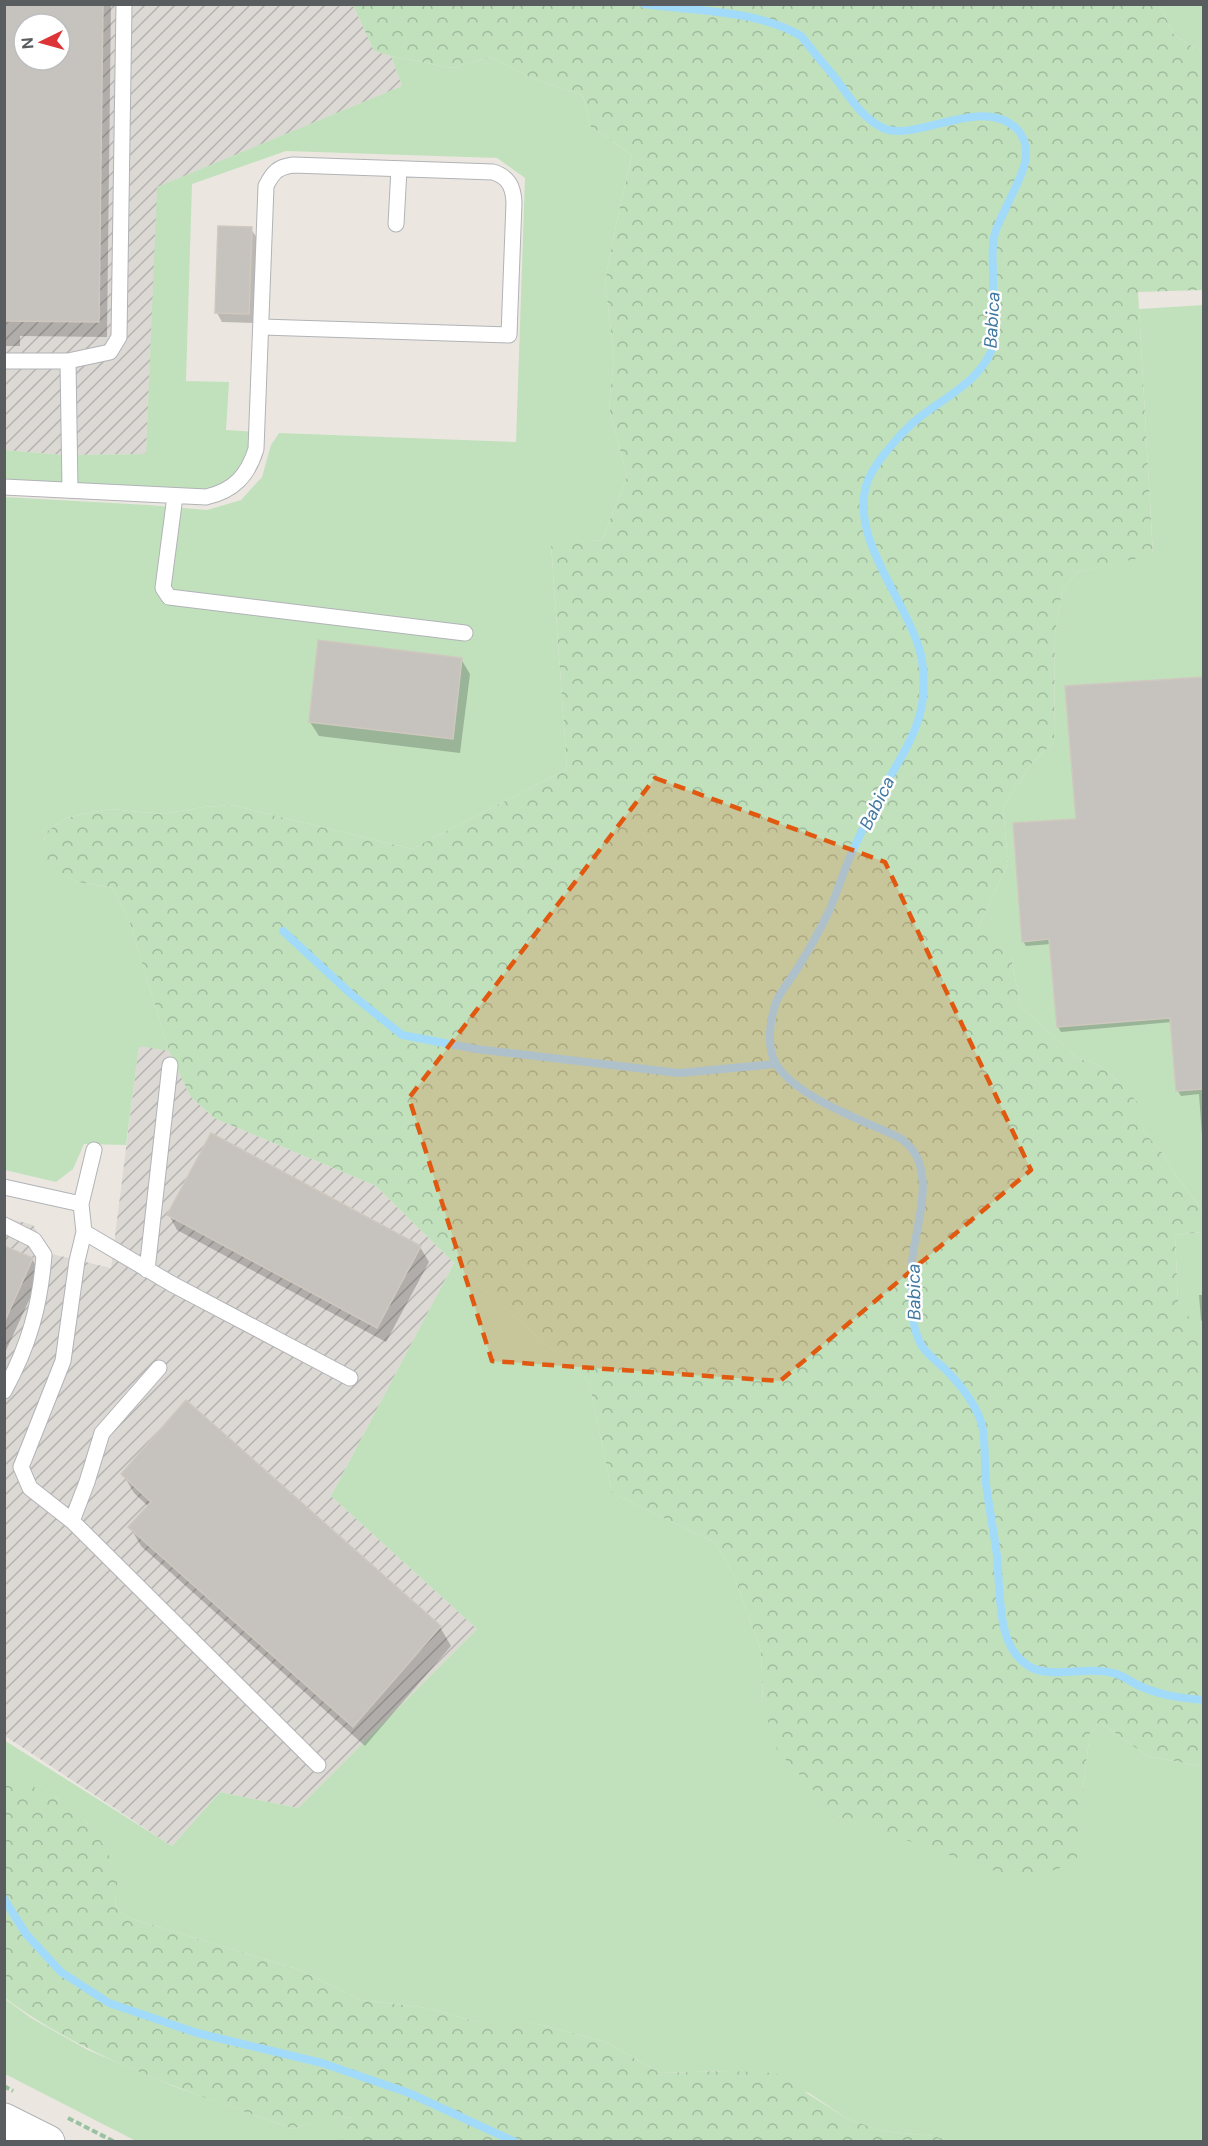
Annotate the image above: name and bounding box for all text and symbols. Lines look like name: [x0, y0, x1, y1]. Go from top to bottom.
north arrow: [12, 12, 72, 72]
text: N: [17, 37, 39, 50]
water label: Babica: [979, 291, 1005, 349]
water label: Babica: [854, 772, 900, 834]
water label: Babica: [902, 1263, 926, 1321]

